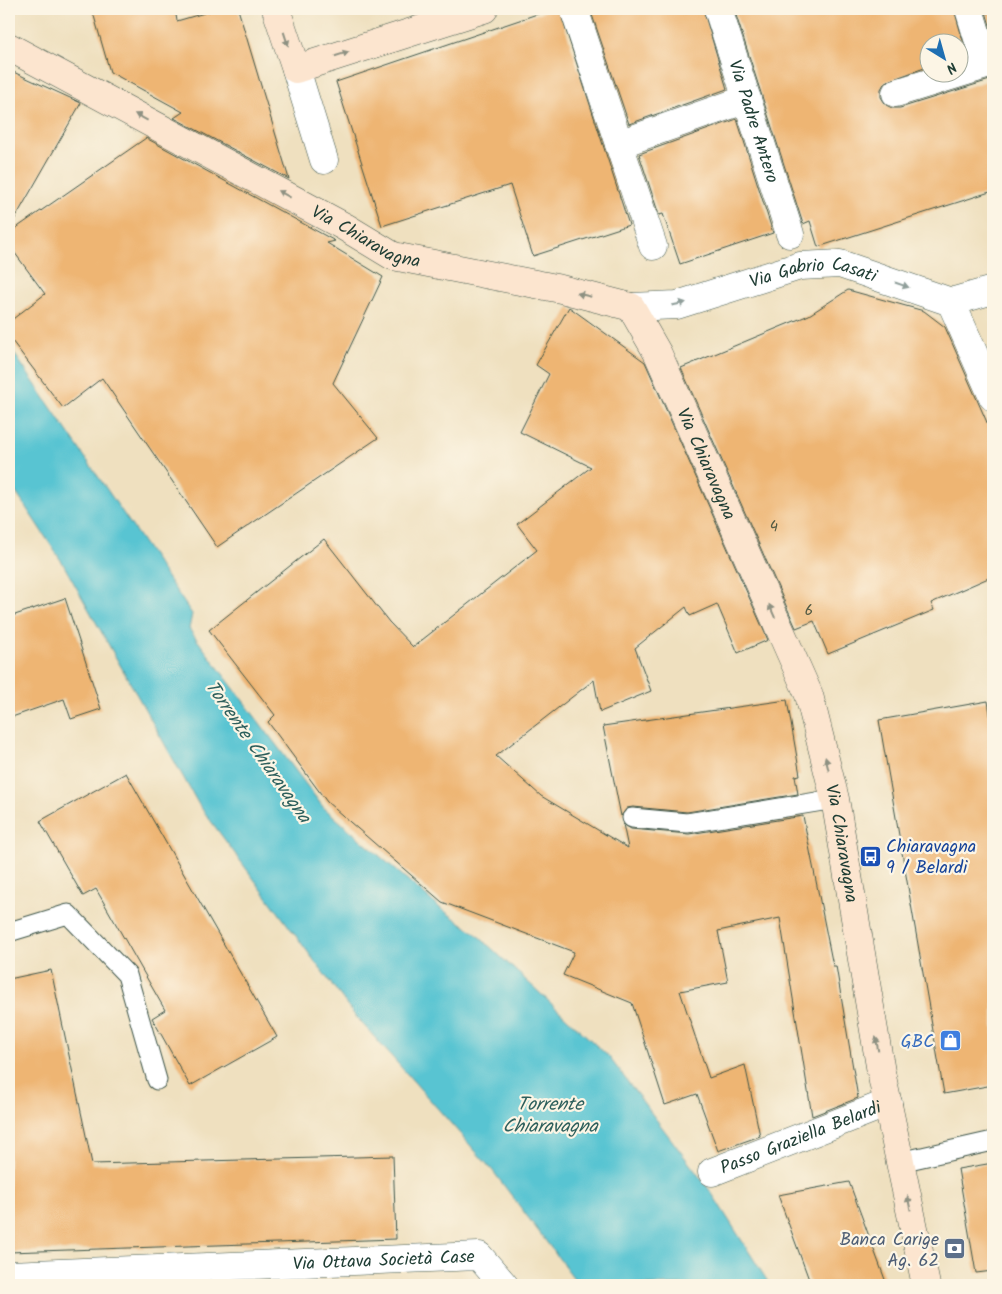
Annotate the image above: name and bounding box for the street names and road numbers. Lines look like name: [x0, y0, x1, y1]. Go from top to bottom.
street label: Via Padre Antero: [719, 57, 786, 187]
street label: Via Chiaravagna: [306, 198, 423, 277]
street label: Via Gabrio Casati: [746, 251, 881, 297]
street label: Via Chiaravagna: [668, 404, 743, 525]
street label: Via Chiaravagna: [816, 781, 865, 905]
street label: Passo Graziella Belardi: [716, 1094, 887, 1183]
street label: Via Ottava Società Case: [292, 1243, 475, 1280]

